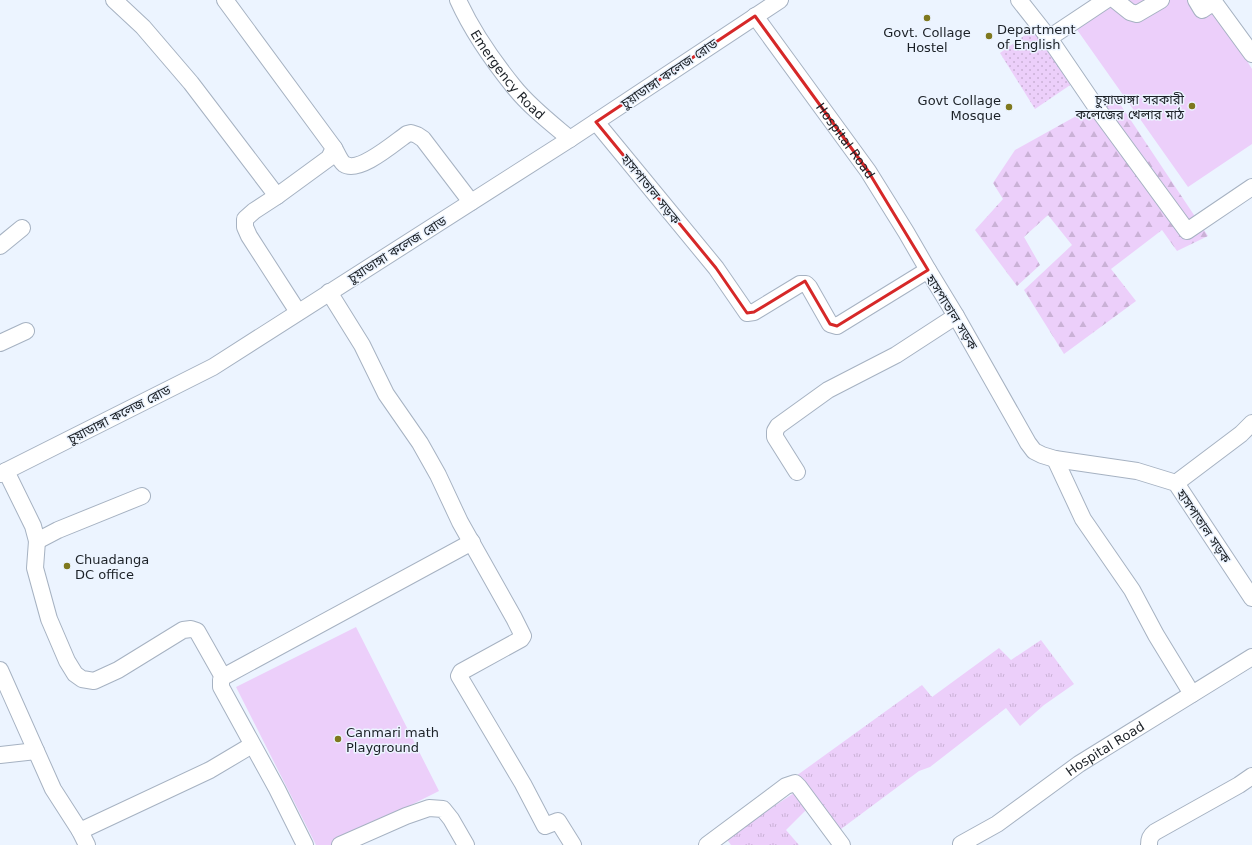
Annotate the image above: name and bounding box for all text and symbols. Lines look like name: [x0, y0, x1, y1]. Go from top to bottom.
marker: Govt. Collage Hostel: [922, 13, 932, 23]
place label: Department of English: [997, 22, 1076, 52]
place label: Govt. Collage Hostel: [883, 25, 971, 55]
street label: Emergency Road: [467, 27, 548, 122]
marker: Department of English: [984, 31, 994, 41]
street label: চুয়াডাঙ্গা কলেজ রোড: [617, 35, 722, 113]
place label: চুয়াডাঙ্গা সরকারী কলেজের খেলার মাঠ: [1074, 92, 1185, 122]
place label: Govt Collage Mosque: [918, 93, 1001, 123]
street label: Hospital Road: [813, 100, 878, 181]
marker: চুয়াডাঙ্গা সরকারী কলেজের খেলার মাঠ: [1187, 101, 1197, 111]
marker: Govt Collage Mosque: [1004, 102, 1014, 112]
street label: হাসপাতাল সড়ক: [617, 151, 684, 228]
street label: চুয়াডাঙ্গা কলেজ রোড: [345, 213, 451, 288]
street label: হাসপাতাল সড়ক: [922, 271, 981, 353]
street label: চুয়াডাঙ্গা কলেজ রোড: [65, 382, 174, 449]
street label: হাসপাতাল সড়ক: [1173, 486, 1234, 566]
place label: Chuadanga DC office: [75, 552, 149, 582]
marker: Chuadanga DC office: [62, 561, 72, 571]
street label: Hospital Road: [1063, 719, 1147, 779]
place label: Canmari math Playground: [346, 725, 439, 755]
marker: Canmari math Playground: [333, 734, 343, 744]

